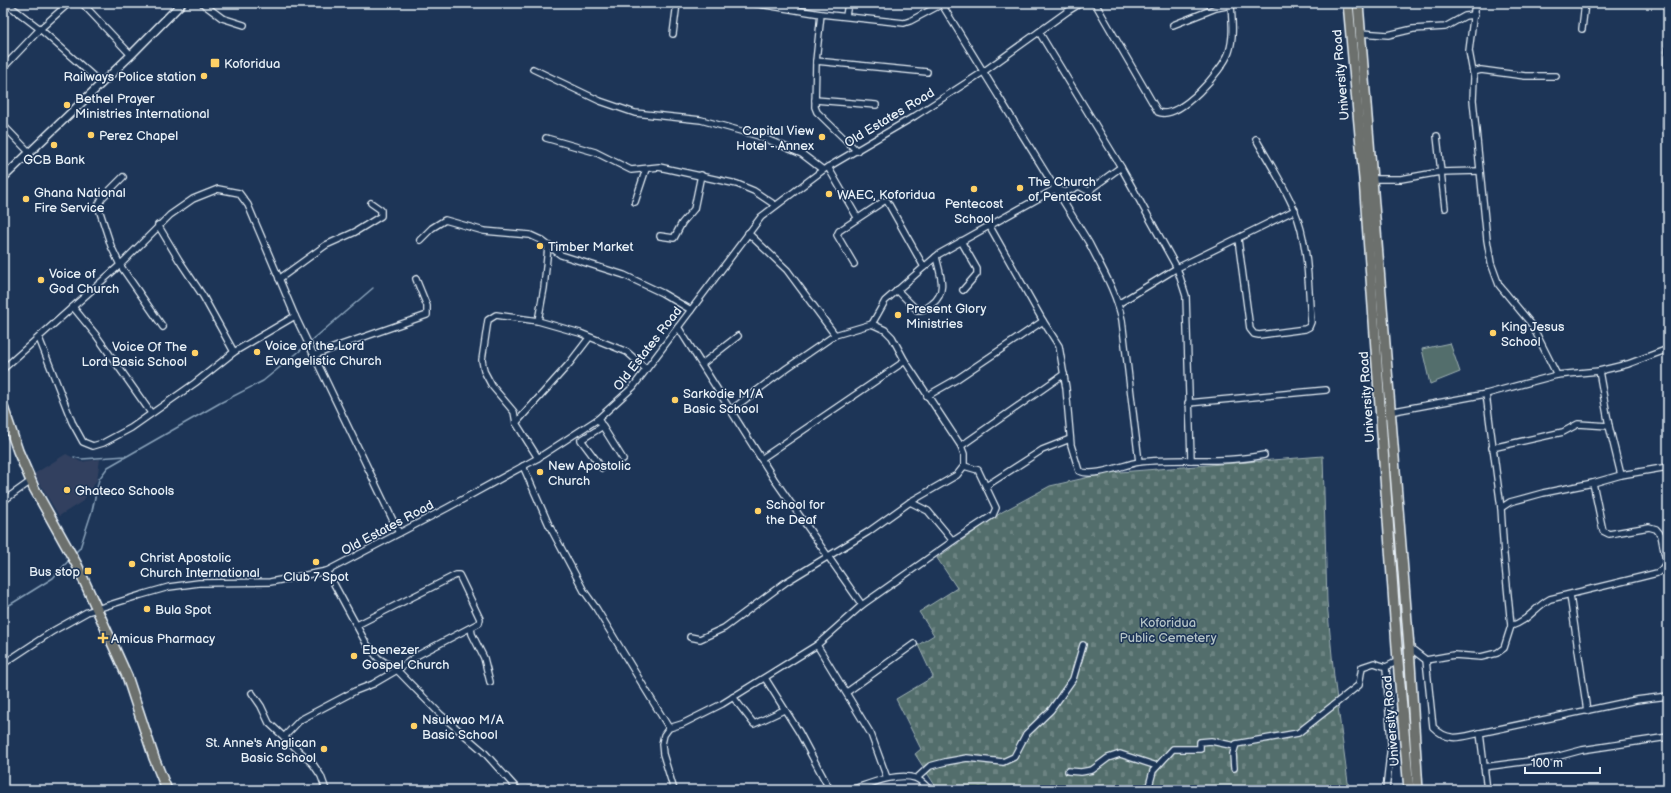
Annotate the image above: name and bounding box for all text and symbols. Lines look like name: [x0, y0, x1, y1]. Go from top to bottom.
street label: University Road: [1329, 29, 1353, 121]
place label: Koforidua: [224, 56, 280, 72]
marker: Koforidua: [209, 57, 221, 69]
place label: Railways Police station: [64, 69, 196, 85]
marker: Railways Police station: [199, 71, 209, 81]
street label: Old Estates Road: [842, 85, 937, 151]
place label: Bethel Prayer Ministries International: [75, 91, 210, 122]
marker: Bethel Prayer Ministries International: [62, 100, 72, 110]
place label: Capital View Hotel - Annex: [736, 123, 814, 154]
place label: Perez Chapel: [99, 128, 178, 144]
marker: Perez Chapel: [86, 130, 96, 140]
marker: Capital View Hotel - Annex: [817, 132, 827, 142]
marker: GCB Bank: [49, 140, 59, 150]
place label: GCB Bank: [23, 152, 85, 168]
place label: The Church of Pentecost: [1028, 174, 1102, 205]
marker: The Church of Pentecost: [1015, 183, 1025, 193]
marker: Pentecost School: [969, 184, 979, 194]
place label: Ghana National Fire Service: [34, 185, 126, 216]
place label: WAEC, Koforidua: [837, 187, 935, 203]
marker: WAEC, Koforidua: [824, 189, 834, 199]
marker: Ghana National Fire Service: [21, 194, 31, 204]
place label: Pentecost School: [945, 196, 1003, 227]
place label: Timber Market: [548, 239, 634, 255]
marker: Timber Market: [535, 241, 545, 251]
place label: Voice of God Church: [49, 266, 119, 297]
marker: Voice of God Church: [36, 275, 46, 285]
place label: Present Glory Ministries: [906, 301, 987, 332]
street label: Old Estates Road: [610, 303, 686, 394]
marker: Present Glory Ministries: [893, 310, 903, 320]
place label: King Jesus School: [1501, 319, 1565, 350]
marker: King Jesus School: [1488, 328, 1498, 338]
place label: Voice of the Lord Evangelistic Church: [265, 338, 382, 369]
place label: Voice Of The Lord Basic School: [82, 339, 187, 370]
marker: Voice of the Lord Evangelistic Church: [252, 347, 262, 357]
marker: Voice Of The Lord Basic School: [190, 348, 200, 358]
street label: University Road: [1356, 351, 1378, 443]
place label: Sarkodie M/A Basic School: [683, 386, 763, 417]
marker: Sarkodie M/A Basic School: [670, 395, 680, 405]
place label: New Apostolic Church: [548, 458, 631, 489]
marker: New Apostolic Church: [535, 467, 545, 477]
place label: Ghateco Schools: [75, 483, 175, 499]
marker: Ghateco Schools: [62, 485, 72, 495]
street label: Old Estates Road: [339, 497, 436, 559]
place label: School for the Deaf: [766, 497, 825, 528]
marker: School for the Deaf: [753, 506, 763, 516]
place label: Christ Apostolic Church International: [140, 550, 260, 581]
marker: Club 7 Spot: [311, 557, 321, 567]
marker: Christ Apostolic Church International: [127, 559, 137, 569]
place label: Bus stop: [29, 564, 80, 580]
marker: Bus stop: [83, 566, 93, 576]
place label: Club 7 Spot: [283, 569, 349, 585]
place label: Bula Spot: [155, 602, 211, 618]
marker: Bula Spot: [142, 604, 152, 614]
park label: Koforidua Public Cemetery: [1119, 615, 1217, 646]
place label: Amicus Pharmacy: [111, 631, 215, 647]
marker: Amicus Pharmacy: [98, 633, 108, 643]
place label: Ebenezer Gospel Church: [362, 642, 449, 673]
marker: Ebenezer Gospel Church: [349, 651, 359, 661]
street label: University Road: [1379, 675, 1403, 767]
place label: Nsukwao M/A Basic School: [422, 712, 504, 743]
marker: Nsukwao M/A Basic School: [409, 721, 419, 731]
place label: St. Anne's Anglican Basic School: [205, 735, 316, 766]
marker: St. Anne's Anglican Basic School: [319, 744, 329, 754]
scale bar: [1525, 749, 1600, 775]
text: 100 m: [1531, 756, 1563, 771]

